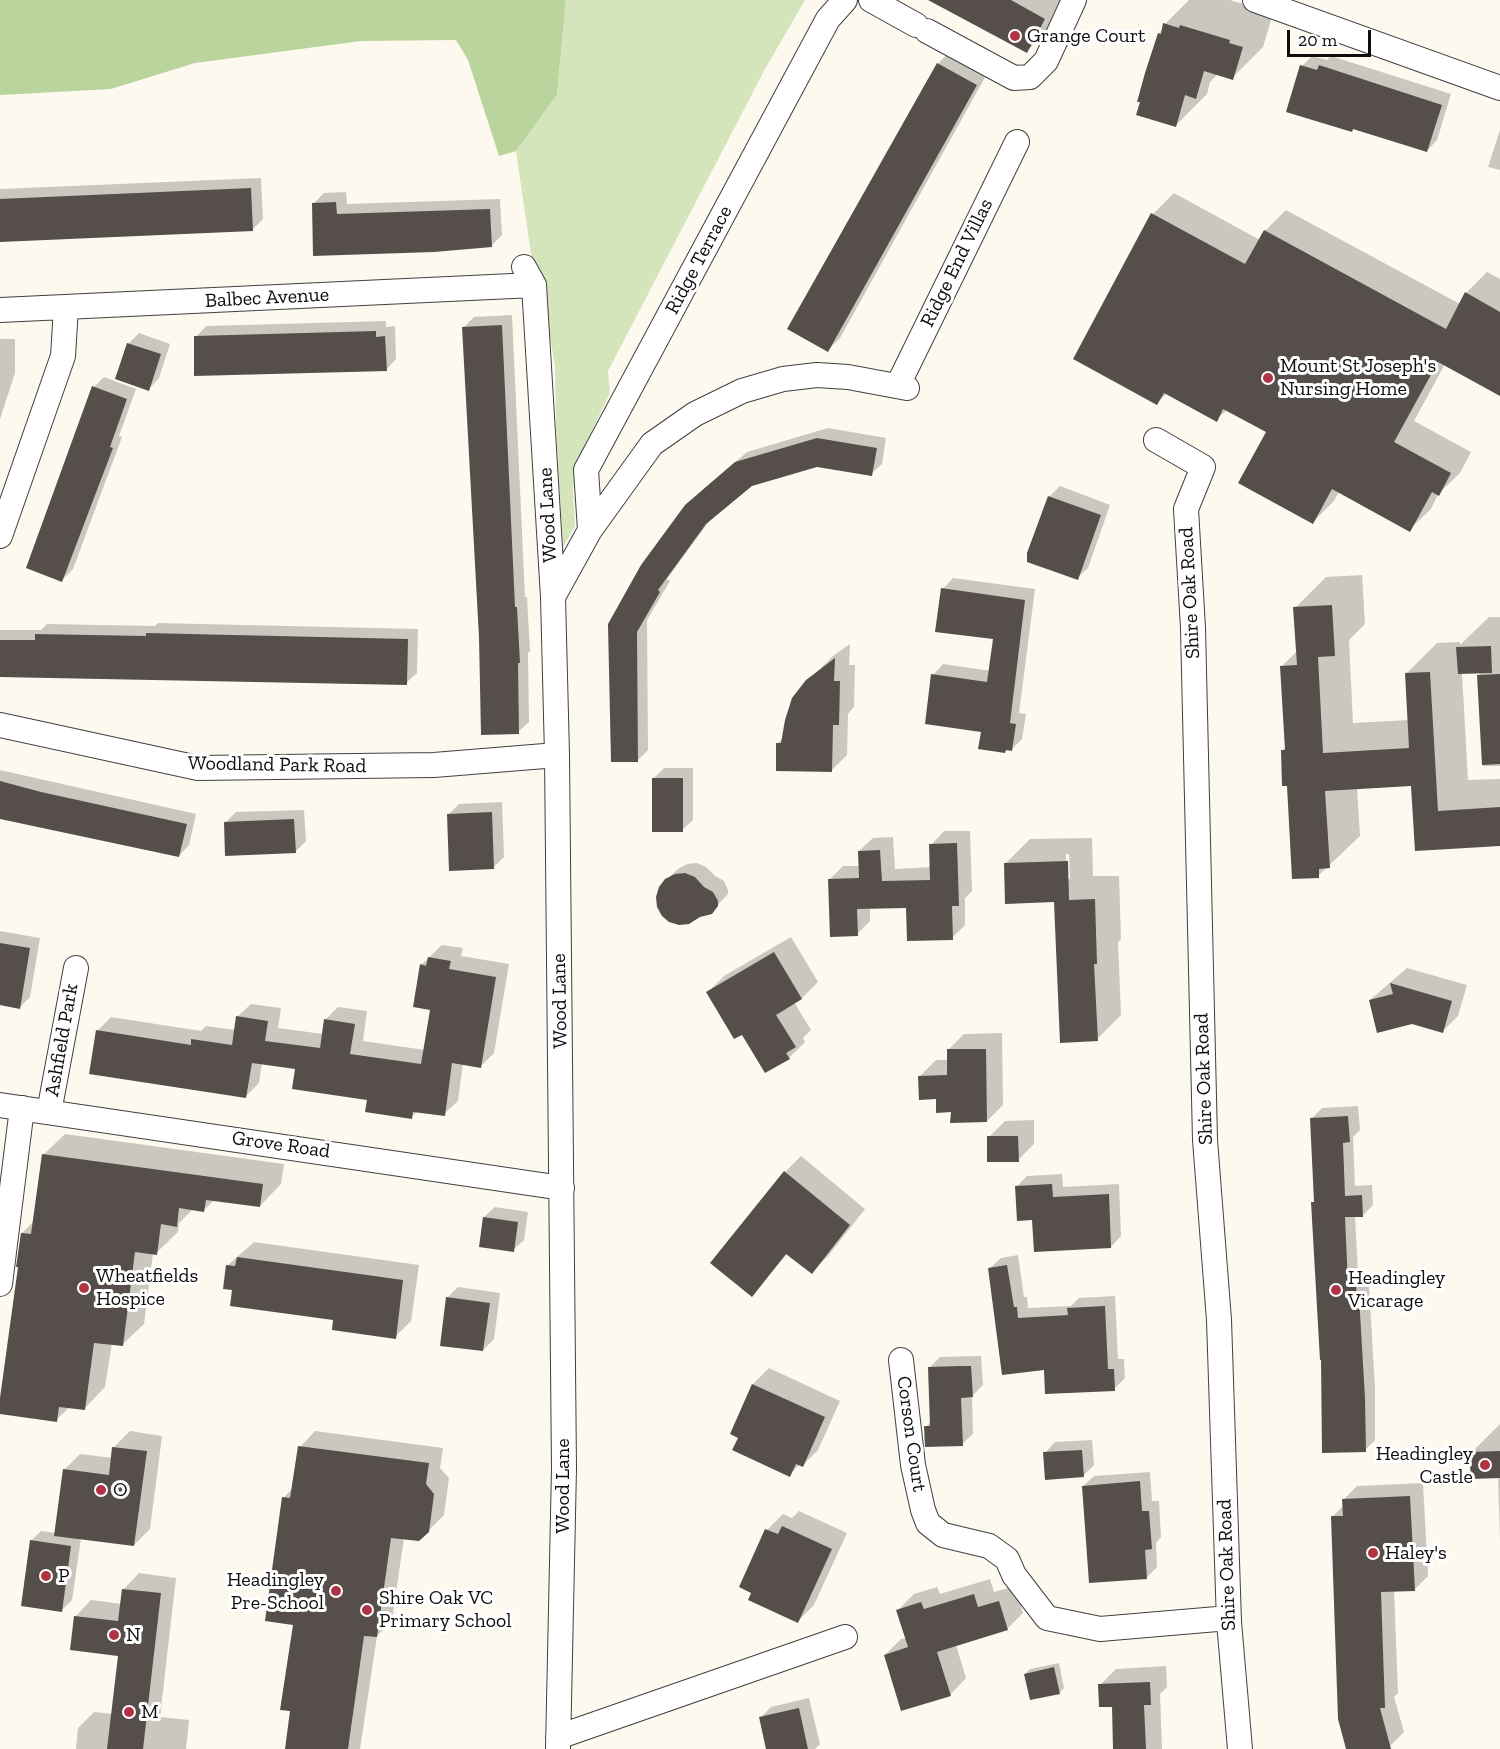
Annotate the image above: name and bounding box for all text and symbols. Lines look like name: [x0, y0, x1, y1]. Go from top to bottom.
scale bar: [1290, 18, 1374, 56]
place label: Grange Court: [1027, 24, 1145, 48]
marker: Grange Court: [1008, 29, 1022, 43]
text: 20 m: [1298, 29, 1337, 51]
street label: Ridge End Villas: [916, 195, 998, 331]
street label: Ridge Terrace: [660, 202, 738, 318]
street label: Balbec Avenue: [204, 283, 330, 313]
place label: Mount St Joseph's Nursing Home: [1280, 354, 1436, 401]
marker: Mount St Joseph's Nursing Home: [1261, 371, 1275, 385]
street label: Wood Lane: [534, 467, 562, 563]
street label: Shire Oak Road: [1175, 527, 1205, 659]
street label: Woodland Park Road: [188, 751, 366, 779]
street label: Wood Lane: [547, 953, 573, 1049]
street label: Ashfield Park: [40, 982, 84, 1098]
street label: Shire Oak Road: [1190, 1013, 1218, 1145]
street label: Grove Road: [230, 1126, 332, 1164]
place label: Wheatfields Hospice: [96, 1264, 198, 1311]
place label: Headingley Vicarage: [1348, 1266, 1445, 1313]
marker: Wheatfields Hospice: [77, 1281, 91, 1295]
marker: Headingley Vicarage: [1329, 1283, 1343, 1297]
street label: Corson Court: [891, 1374, 931, 1494]
street label: Wood Lane: [551, 1438, 575, 1534]
place label: Headingley Castle: [1376, 1442, 1473, 1489]
marker: Headingley Castle: [1478, 1458, 1492, 1472]
place label: O: [113, 1478, 128, 1502]
marker: O: [94, 1483, 108, 1497]
street label: Shire Oak Road: [1213, 1499, 1241, 1631]
place label: Haley's: [1385, 1541, 1447, 1565]
marker: Haley's: [1366, 1546, 1380, 1560]
place label: P: [58, 1564, 69, 1588]
place label: Headingley Pre-School: [227, 1568, 324, 1615]
marker: P: [39, 1569, 53, 1583]
marker: Headingley Pre-School: [329, 1584, 343, 1598]
place label: Shire Oak VC Primary School: [379, 1586, 511, 1633]
marker: Shire Oak VC Primary School: [360, 1603, 374, 1617]
place label: N: [126, 1623, 141, 1647]
marker: N: [107, 1628, 121, 1642]
place label: M: [141, 1700, 159, 1724]
marker: M: [122, 1705, 136, 1719]

